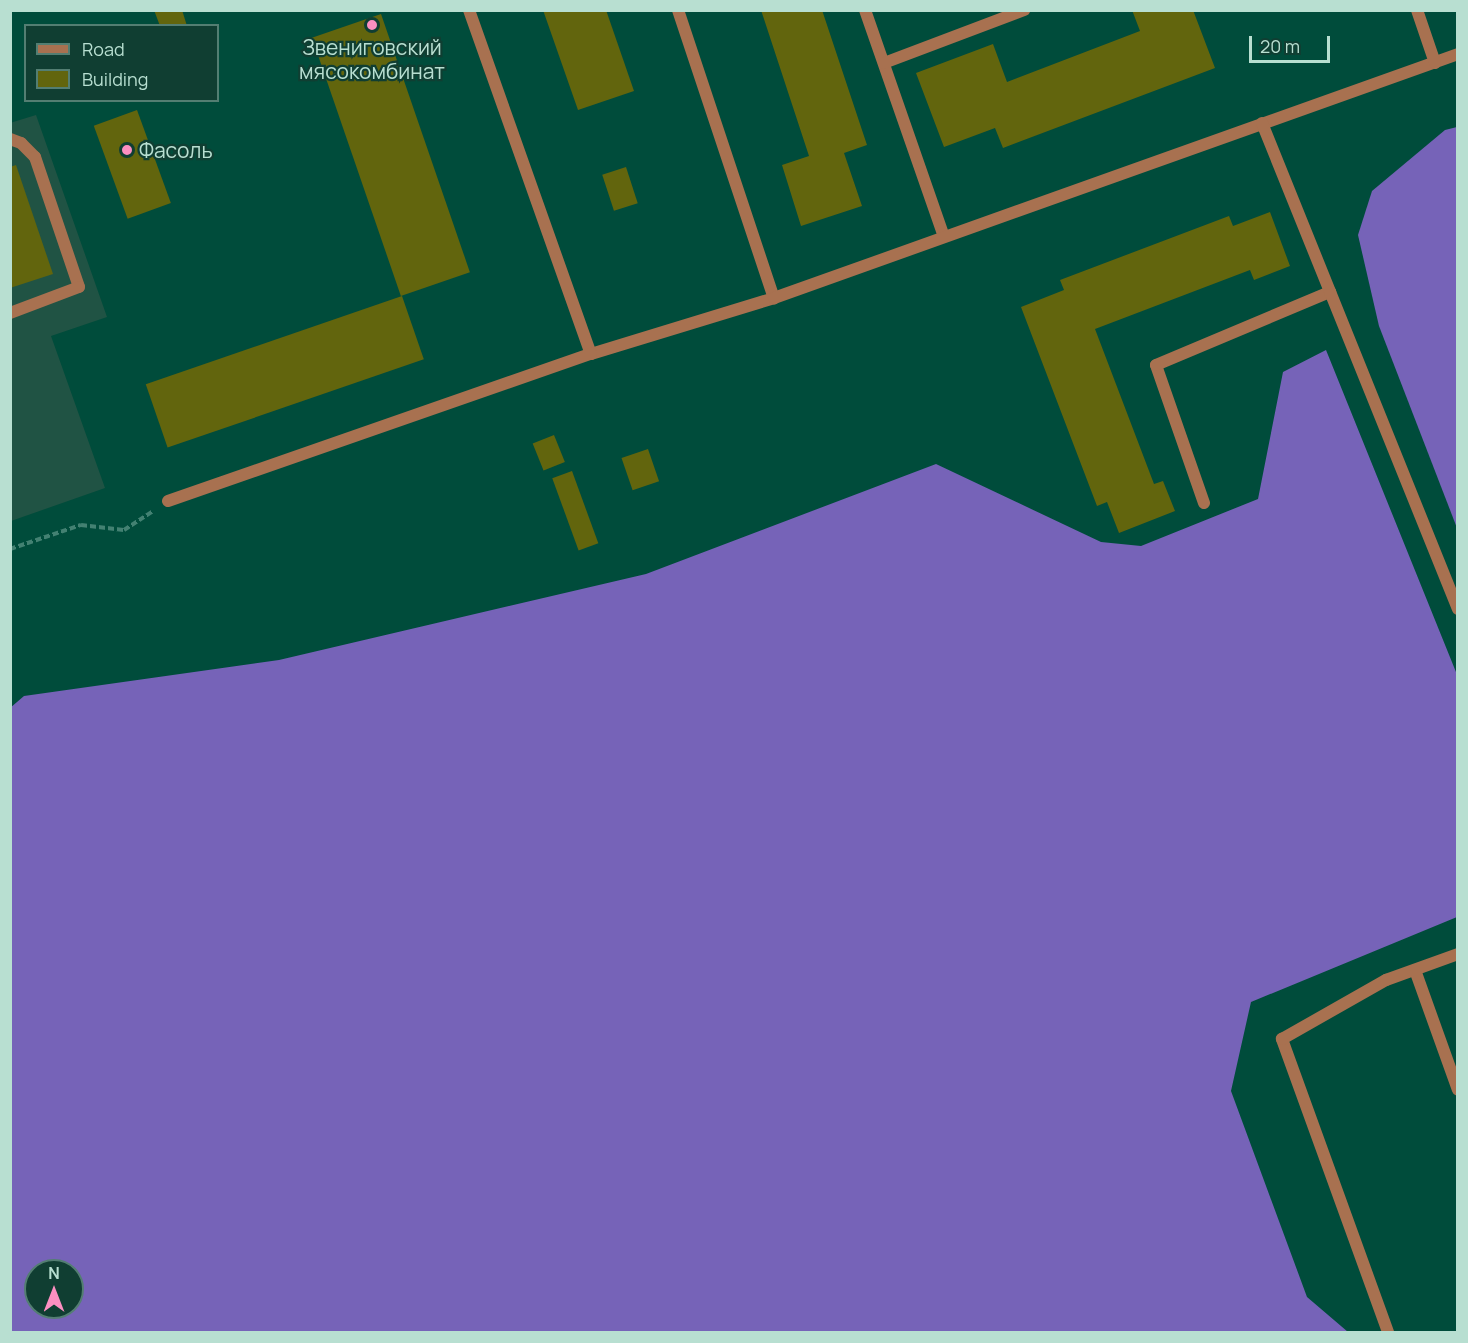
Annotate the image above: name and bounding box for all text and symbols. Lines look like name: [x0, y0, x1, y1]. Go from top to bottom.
marker: Звениговский мясокомбинат: [365, 18, 379, 32]
legend: [24, 24, 219, 102]
scale bar: [1252, 24, 1333, 62]
place label: Звениговский мясокомбинат: [299, 34, 445, 84]
text: 20 m: [1260, 34, 1300, 58]
text: Road: [82, 37, 125, 61]
text: Building: [82, 67, 148, 91]
place label: Фасоль: [139, 137, 213, 163]
marker: Фасоль: [120, 143, 134, 157]
north arrow: [24, 1259, 84, 1319]
text: N: [48, 1262, 60, 1284]

